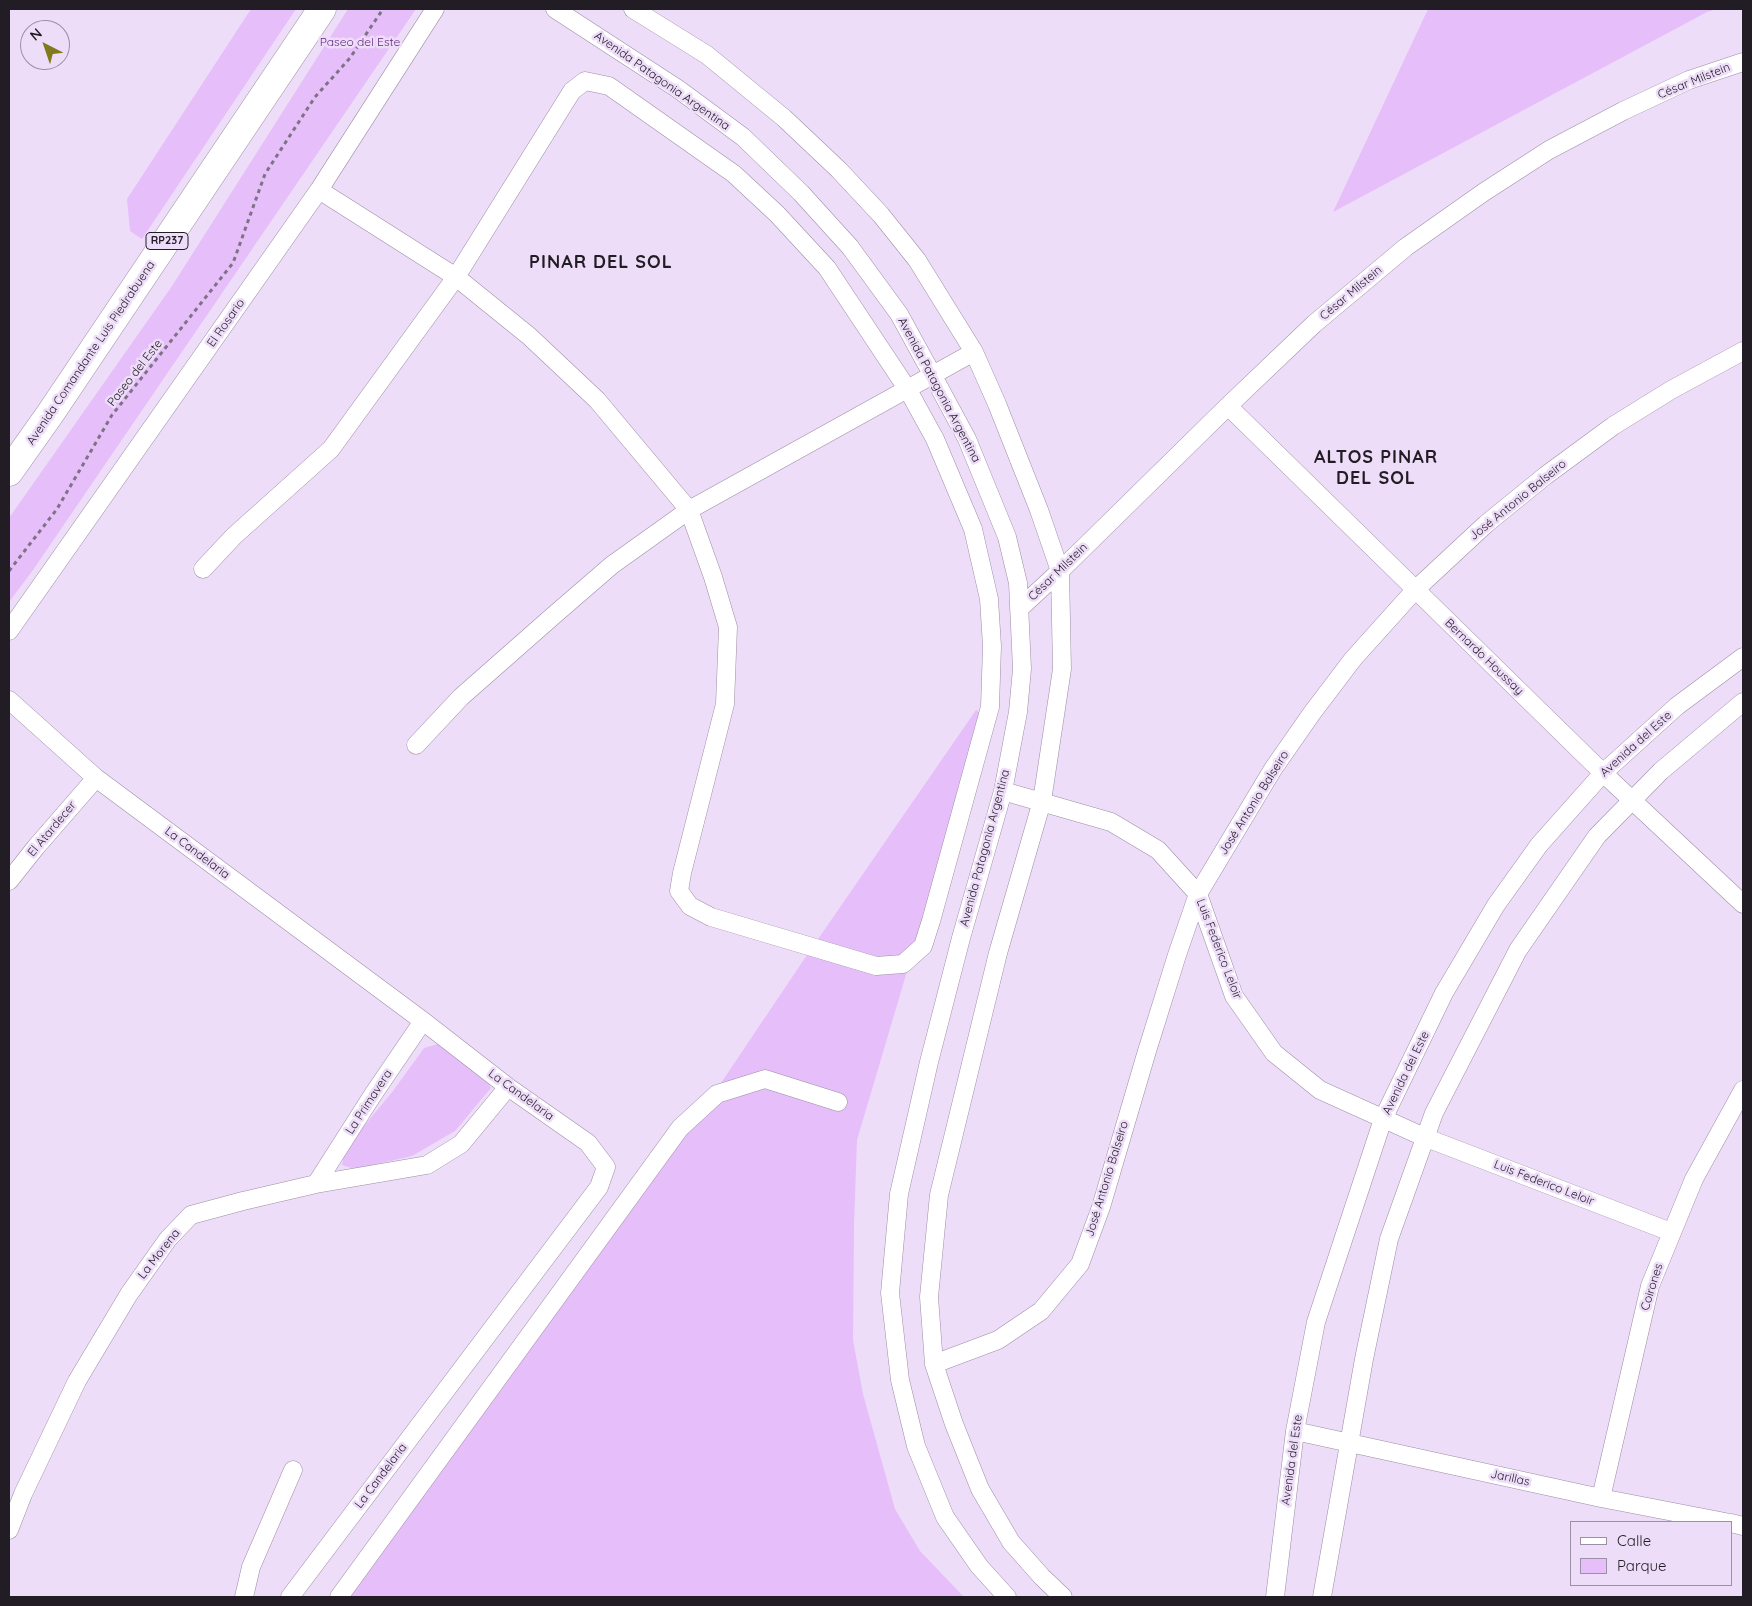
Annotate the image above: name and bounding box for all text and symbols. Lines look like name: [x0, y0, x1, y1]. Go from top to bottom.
north arrow: [20, 20, 70, 70]
text: N: [26, 24, 46, 45]
street label: Avenida Patagonia Argentina: [591, 29, 733, 133]
park label: Paseo del Este: [320, 35, 400, 49]
street label: César Milstein: [1656, 60, 1732, 102]
road number: RP237: [146, 232, 188, 250]
district label: PINAR DEL SOL: [527, 252, 675, 274]
street label: Avenida Comandante Luis Piedrabuena: [24, 258, 158, 448]
street label: César Milstein: [1317, 263, 1385, 323]
street label: El Rosario: [204, 296, 248, 350]
street label: Avenida Patagonia Argentina: [895, 315, 983, 465]
street label: Paseo del Este: [105, 337, 165, 409]
district label: ALTOS PINAR DEL SOL: [1313, 447, 1439, 489]
street label: José Antonio Balseiro: [1467, 457, 1569, 543]
street label: César Milstein: [1025, 540, 1091, 604]
street label: Bernardo Houssay: [1442, 616, 1526, 698]
street label: Avenida del Este: [1597, 708, 1675, 780]
street label: José Antonio Balseiro: [1216, 748, 1292, 858]
street label: Avenida Patagonia Argentina: [957, 768, 1013, 928]
street label: El Atardecer: [25, 798, 79, 860]
street label: La Candelaria: [162, 824, 232, 882]
street label: Luis Federico Leloir: [1193, 897, 1245, 1001]
street label: Avenida del Este: [1380, 1029, 1432, 1117]
street label: La Candelaria: [485, 1066, 557, 1124]
street label: La Primavera: [343, 1067, 395, 1137]
street label: José Antonio Balseiro: [1083, 1119, 1131, 1239]
street label: Luis Federico Leloir: [1492, 1157, 1596, 1209]
street label: La Morena: [135, 1226, 183, 1282]
street label: Coirones: [1638, 1262, 1666, 1312]
street label: Avenida del Este: [1279, 1414, 1305, 1506]
street label: La Candelaria: [352, 1441, 410, 1511]
street label: Jarillas: [1489, 1467, 1531, 1489]
legend: [1570, 1521, 1732, 1586]
text: Calle: [1617, 1531, 1651, 1550]
text: Parque: [1617, 1556, 1667, 1575]

